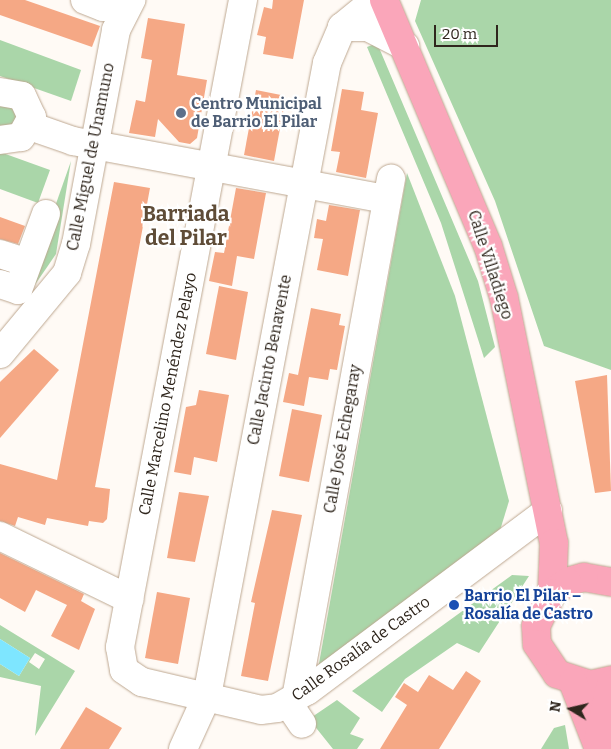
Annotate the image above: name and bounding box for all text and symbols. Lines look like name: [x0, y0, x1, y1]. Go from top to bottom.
scale bar: [436, 15, 500, 47]
text: 20 m: [442, 25, 477, 43]
street label: Calle Miguel de Unamuno: [63, 61, 119, 253]
place label: Centro Municipal de Barrio El Pilar: [191, 94, 322, 132]
marker: Centro Municipal de Barrio El Pilar: [175, 107, 187, 119]
district label: Barriada del Pilar: [142, 201, 230, 251]
street label: Calle Villadiego: [463, 208, 517, 322]
street label: Calle Marcelino Menéndez Pelayo: [135, 271, 201, 517]
street label: Calle Jacinto Benavente: [244, 273, 296, 447]
street label: Calle José Echegaray: [320, 363, 366, 515]
place label: Barrio El Pilar – Rosalía de Castro: [464, 586, 593, 624]
street label: Calle Rosalía de Castro: [288, 592, 434, 706]
marker: Barrio El Pilar – Rosalía de Castro: [448, 599, 460, 611]
north arrow: [546, 684, 596, 734]
text: N: [546, 700, 565, 713]

